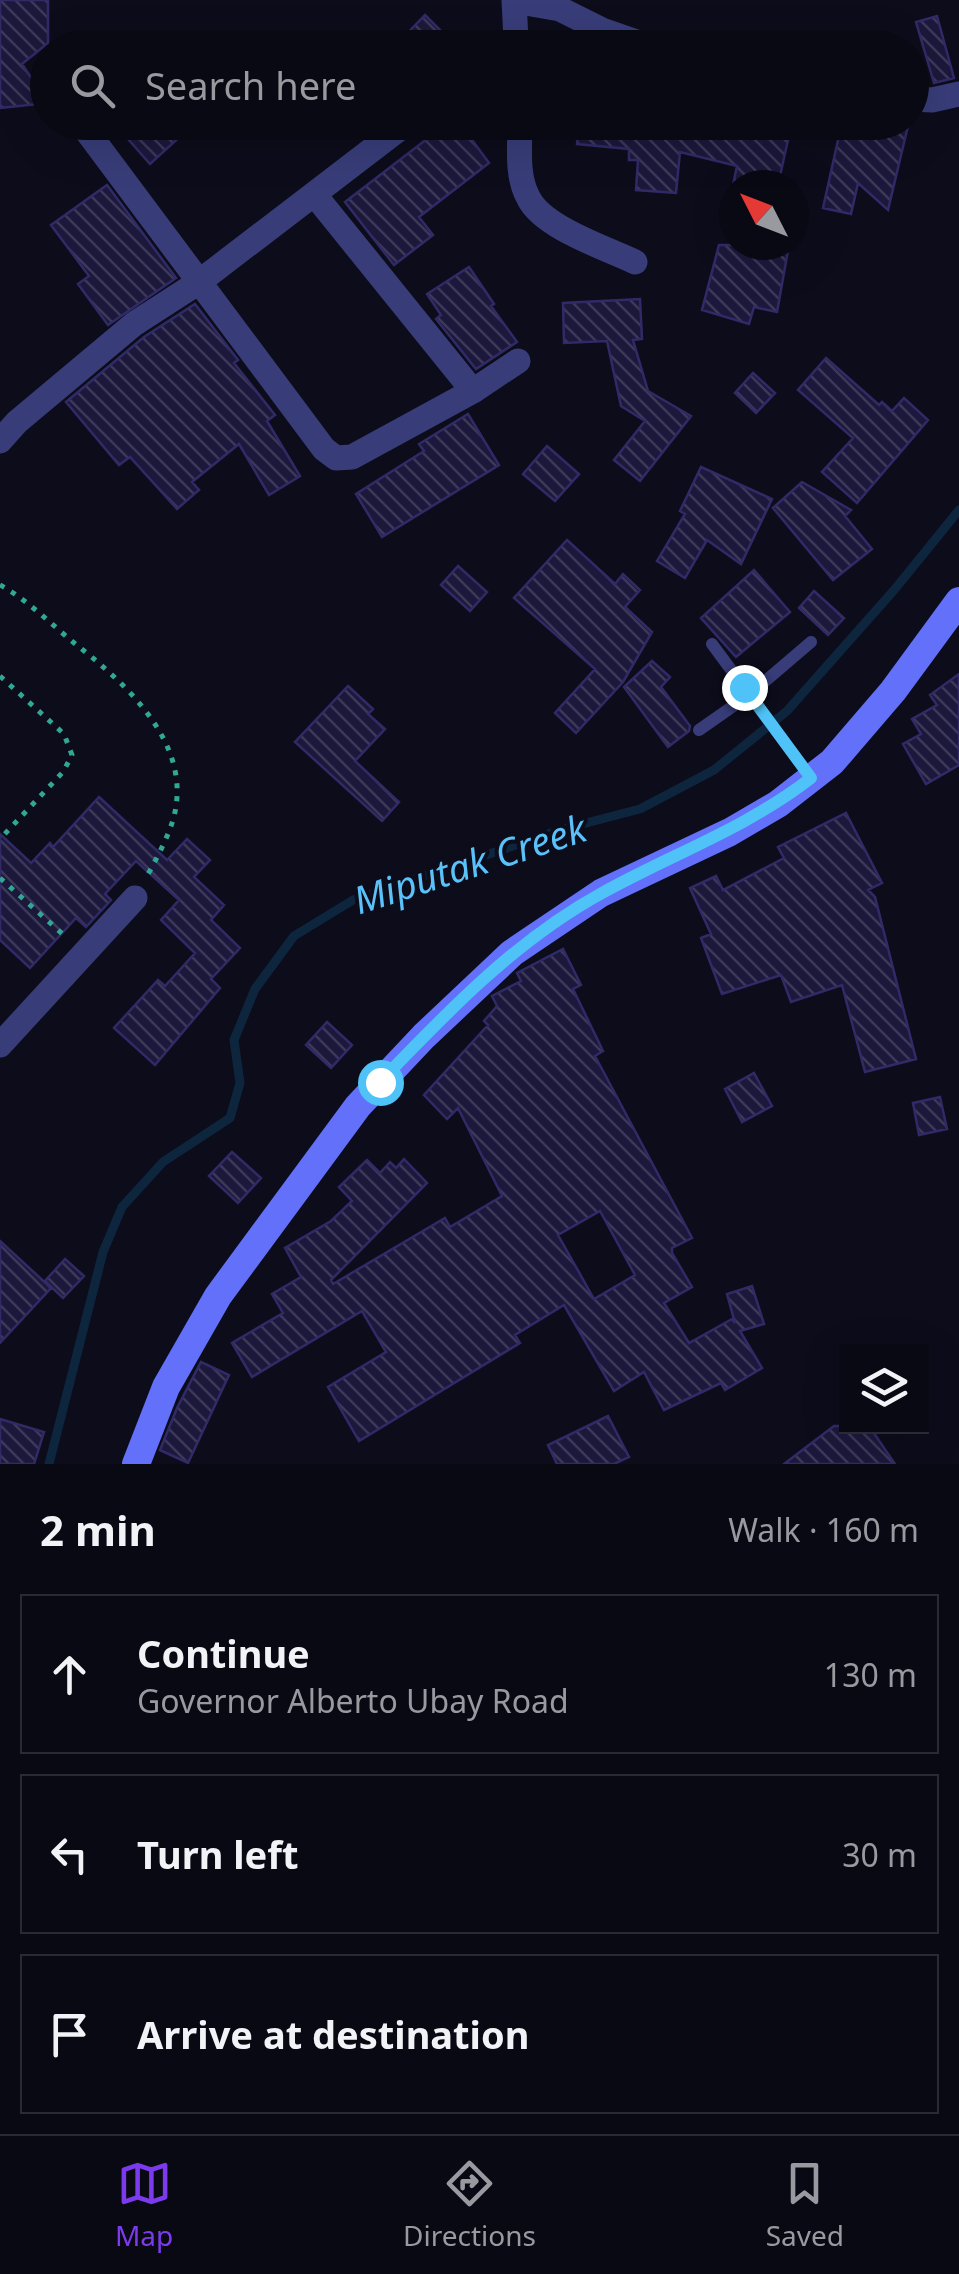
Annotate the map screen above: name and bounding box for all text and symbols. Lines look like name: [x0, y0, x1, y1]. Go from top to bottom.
search box: [30, 30, 929, 140]
icon: search: [65, 58, 120, 113]
text: Search here: [145, 59, 356, 111]
north arrow: [719, 170, 809, 260]
route end: [722, 665, 768, 711]
water label: Miputak Creek: [346, 801, 594, 925]
route start: [358, 1060, 404, 1106]
map controls: [839, 1344, 929, 1434]
button: layers: [839, 1344, 929, 1434]
text: 2 min: [40, 1501, 156, 1558]
text: Walk · 160 m: [728, 1508, 919, 1551]
text: Continue: [137, 1627, 310, 1679]
icon: ahead: [42, 1647, 97, 1702]
text: 130 m: [824, 1653, 917, 1696]
text: Governor Alberto Ubay Road: [137, 1679, 569, 1722]
icon: left: [42, 1827, 97, 1882]
text: Turn left: [137, 1828, 299, 1880]
text: 30 m: [842, 1833, 917, 1876]
icon: arrive: [42, 2007, 97, 2062]
text: Arrive at destination: [137, 2008, 529, 2060]
tab: Map: [115, 2156, 173, 2254]
tab: Directions: [403, 2156, 536, 2254]
tab: Saved: [766, 2156, 844, 2254]

